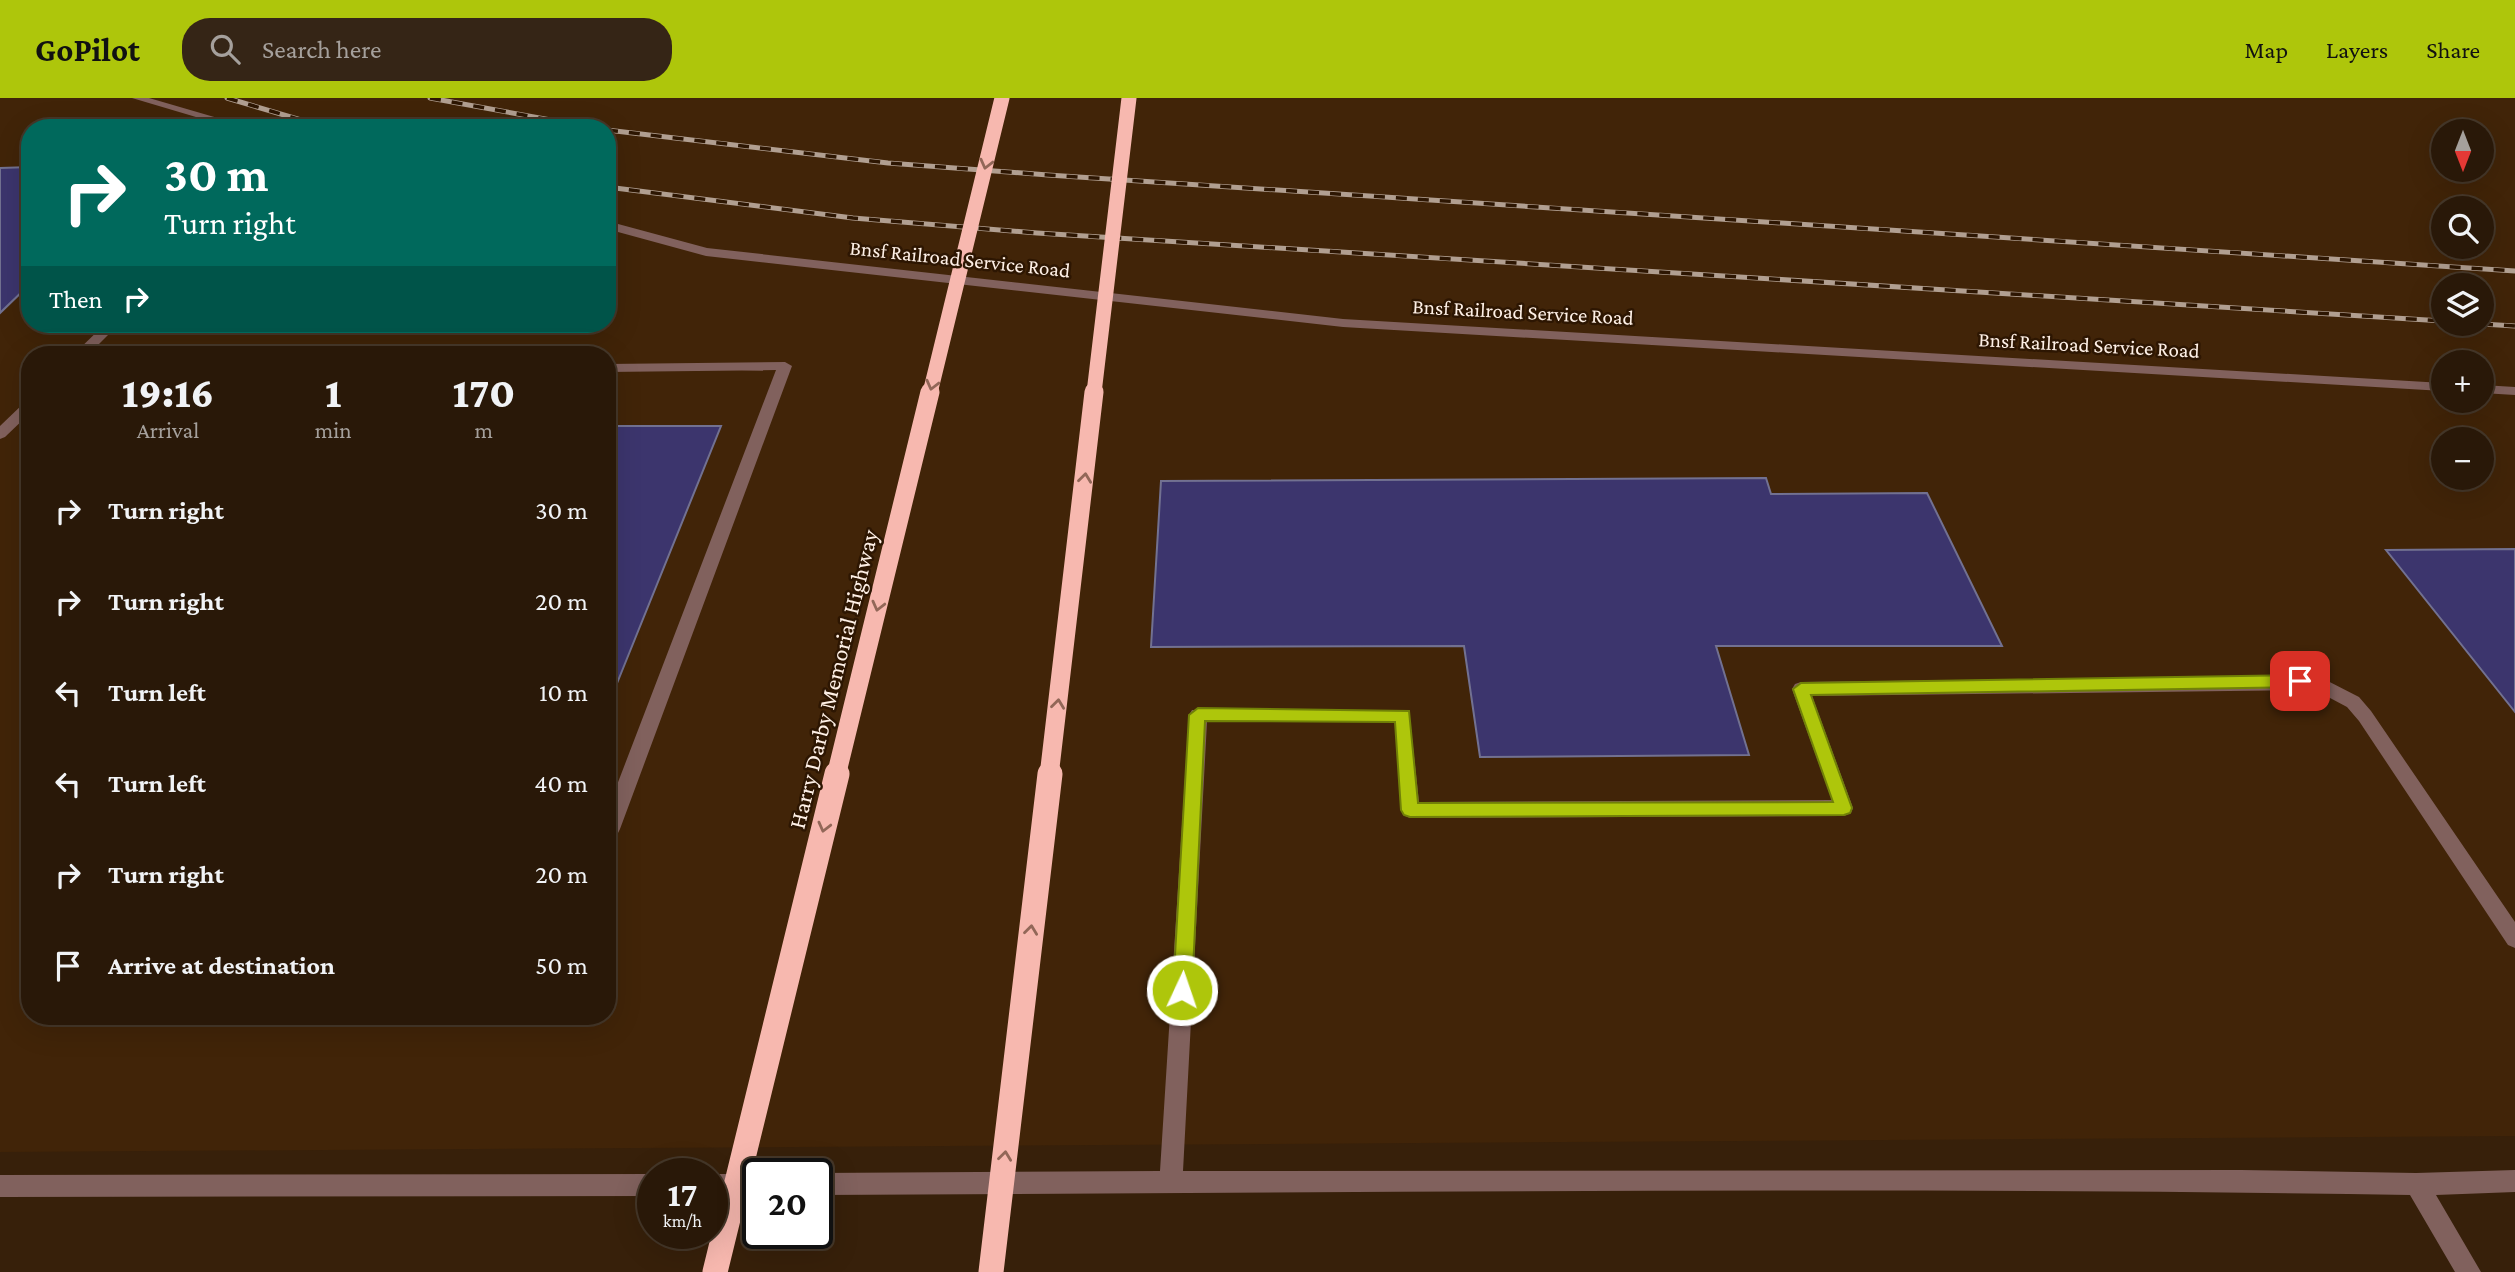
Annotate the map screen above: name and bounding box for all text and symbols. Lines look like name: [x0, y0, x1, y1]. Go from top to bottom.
search box: [182, 18, 672, 81]
icon: search: [206, 30, 244, 68]
text: GoPilot: [35, 31, 140, 68]
text: Search here: [262, 35, 381, 64]
text: Map: [2244, 36, 2288, 63]
text: Layers: [2326, 36, 2388, 63]
text: Share: [2426, 36, 2480, 63]
north arrow: [2431, 119, 2494, 182]
map controls: [2431, 119, 2494, 490]
icon: right: [49, 147, 140, 238]
text: 30 m: [164, 147, 269, 202]
one-way arrow: [980, 158, 994, 170]
button: search: [2431, 196, 2494, 259]
text: Turn right: [164, 205, 296, 241]
street label: Bnsf Railroad Service Road: [849, 235, 1071, 283]
button: layers: [2431, 273, 2494, 336]
icon: right: [117, 280, 155, 318]
text: Then: [49, 285, 103, 314]
street label: Bnsf Railroad Service Road: [1412, 294, 1634, 330]
street label: Bnsf Railroad Service Road: [1978, 327, 2200, 363]
button: +: [2431, 350, 2494, 413]
text: 19:16: [122, 369, 214, 416]
text: 1: [325, 369, 341, 416]
text: 170: [452, 369, 515, 416]
one-way arrow: [926, 379, 940, 391]
text: Arrival: [137, 417, 199, 443]
text: min: [315, 417, 352, 443]
text: m: [475, 417, 493, 443]
button: −: [2431, 427, 2494, 490]
one-way arrow: [1077, 472, 1092, 484]
icon: right: [49, 492, 87, 530]
text: Turn right: [108, 496, 224, 525]
text: 30 m: [535, 496, 588, 525]
street label: Harry Darby Memorial Highway: [783, 526, 883, 831]
icon: right: [49, 583, 87, 621]
text: Turn right: [108, 587, 224, 616]
text: 20 m: [535, 587, 588, 616]
one-way arrow: [872, 600, 886, 612]
pin: [2270, 651, 2330, 711]
icon: arrive: [2281, 662, 2319, 700]
icon: left: [49, 674, 87, 712]
text: Turn left: [108, 678, 206, 707]
text: 10 m: [539, 678, 588, 707]
one-way arrow: [1050, 698, 1065, 709]
icon: left: [49, 765, 87, 803]
text: Turn left: [108, 769, 206, 798]
text: 40 m: [534, 769, 588, 798]
one-way arrow: [818, 821, 832, 833]
icon: right: [49, 856, 87, 894]
text: Turn right: [108, 860, 224, 889]
text: 20 m: [535, 860, 588, 889]
one-way arrow: [1024, 924, 1039, 935]
icon: arrive: [49, 947, 87, 985]
text: Arrive at destination: [108, 951, 335, 980]
text: 50 m: [535, 951, 588, 980]
position arrow: [1145, 953, 1219, 1027]
one-way arrow: [997, 1150, 1012, 1161]
speed limit sign: 20: [742, 1158, 833, 1249]
text: 17: [667, 1175, 698, 1214]
text: km/h: [663, 1211, 702, 1231]

